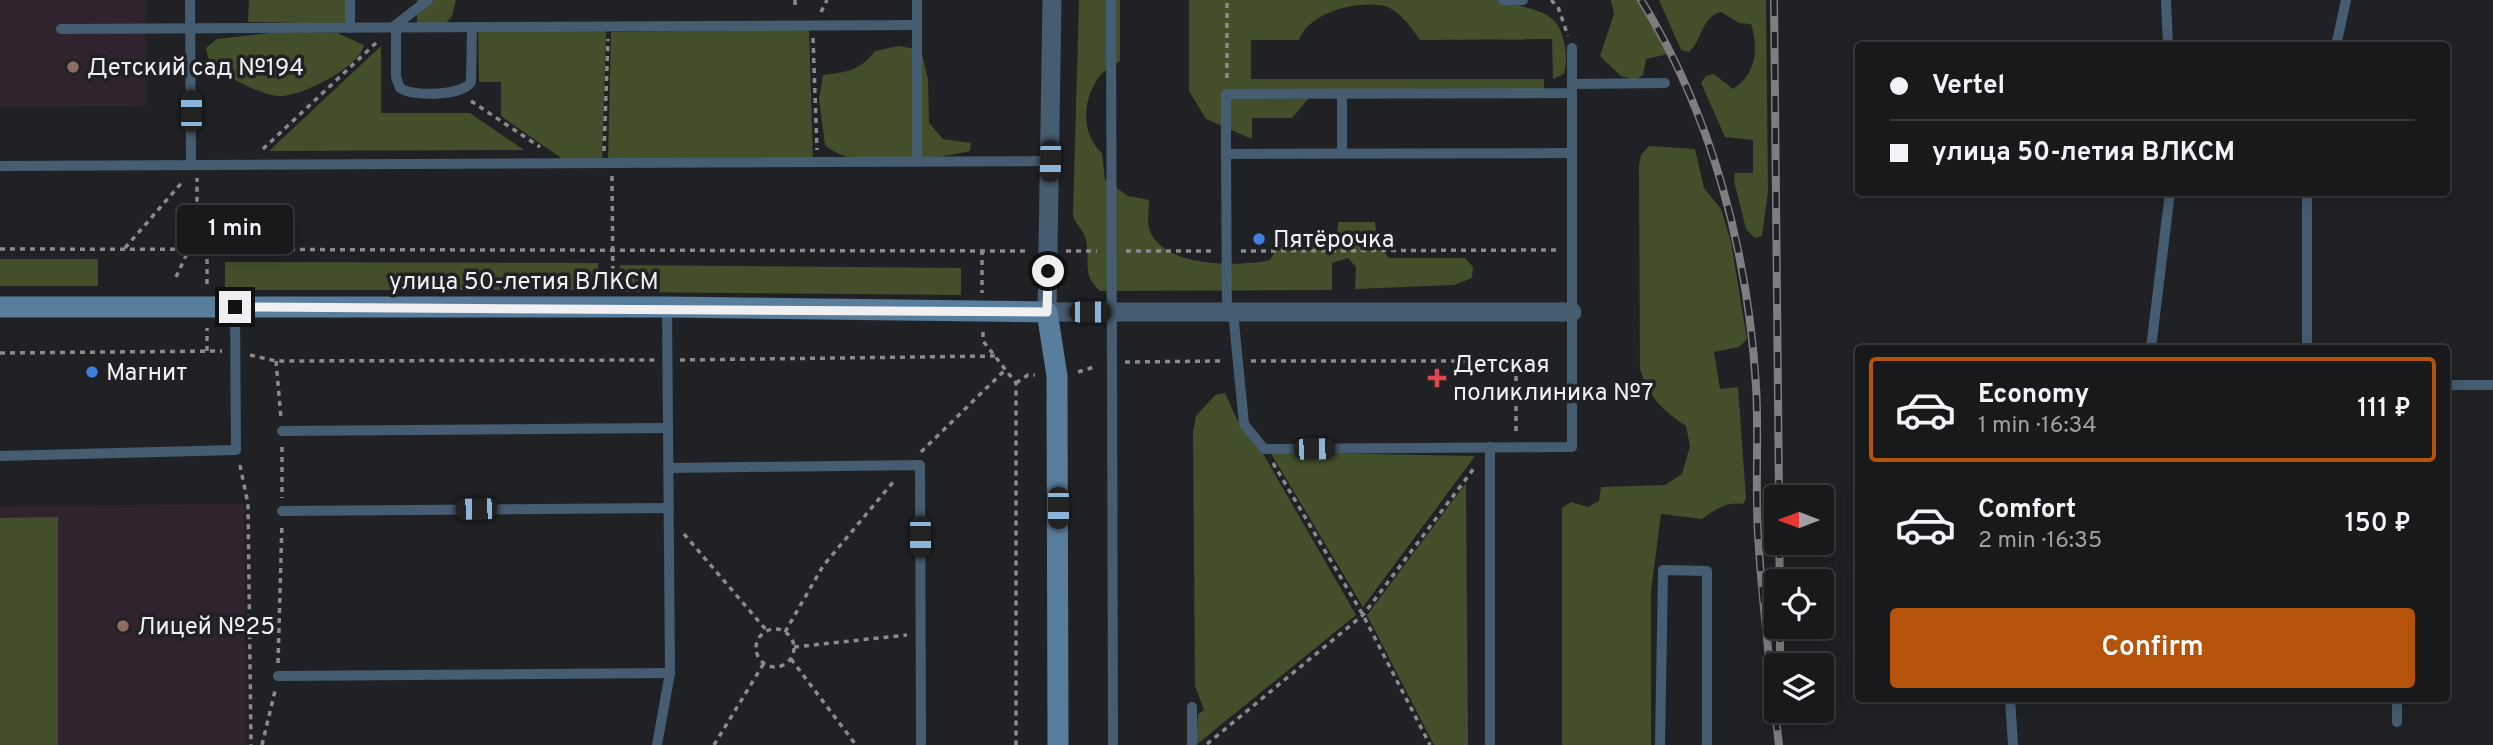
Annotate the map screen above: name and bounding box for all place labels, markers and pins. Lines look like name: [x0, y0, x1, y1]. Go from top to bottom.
place label: Детский сад №194: [87, 54, 304, 84]
marker: Детский сад №194: [65, 59, 81, 75]
place label: Пятёрочка: [1273, 226, 1394, 256]
marker: Пятёрочка: [1251, 231, 1267, 247]
place label: Детская поликлиника №7: [1453, 351, 1654, 409]
place label: Магнит: [106, 359, 187, 389]
marker: Магнит: [84, 364, 100, 380]
marker: Детская поликлиника №7: [1427, 368, 1447, 388]
place label: Лицей №25: [137, 613, 275, 643]
marker: Лицей №25: [115, 618, 131, 634]

